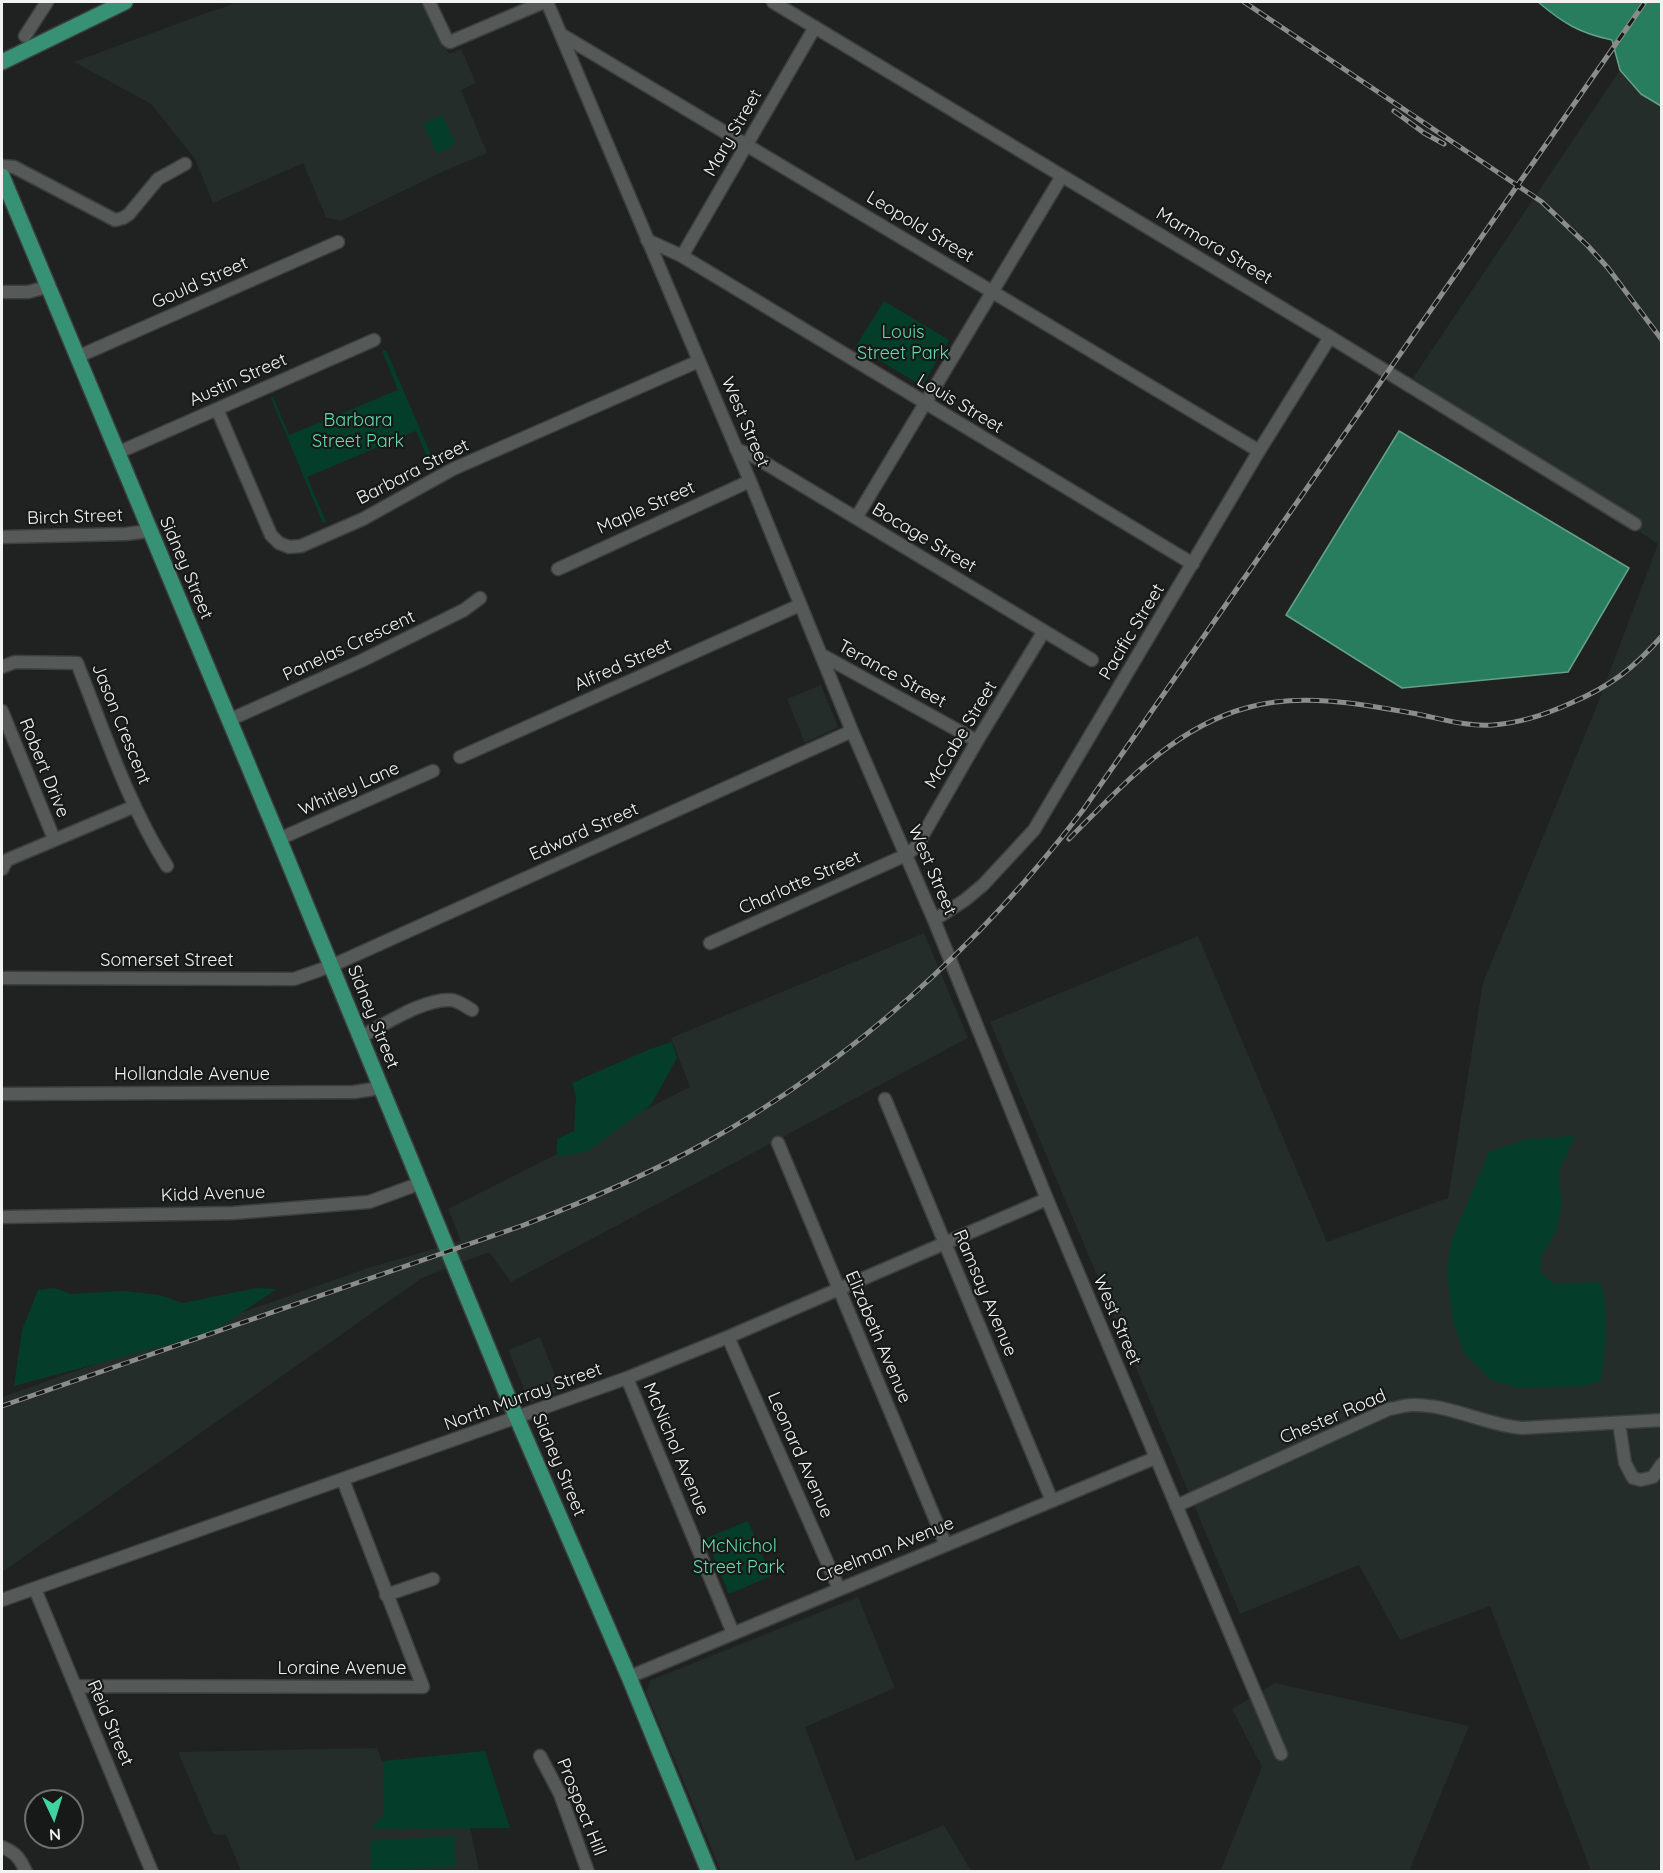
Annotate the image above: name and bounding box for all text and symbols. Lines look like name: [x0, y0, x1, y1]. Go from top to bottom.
street label: Mary Street: [699, 86, 767, 180]
street label: Leopold Street: [862, 186, 978, 268]
street label: Marmora Street: [1152, 203, 1276, 289]
street label: Gould Street: [149, 252, 251, 314]
park label: Louis Street Park: [857, 322, 949, 364]
street label: Austin Street: [186, 349, 290, 411]
street label: Louis Street: [913, 370, 1007, 438]
street label: West Street: [716, 374, 774, 470]
park label: Barbara Street Park: [312, 410, 404, 452]
street label: Barbara Street: [353, 434, 473, 510]
street label: Maple Street: [594, 477, 698, 539]
street label: Bocage Street: [868, 498, 980, 578]
street label: Birch Street: [27, 505, 123, 529]
street label: Sidney Street: [155, 513, 217, 623]
street label: Pacific Street: [1095, 580, 1169, 684]
street label: Panelas Crescent: [279, 606, 419, 686]
street label: Alfred Street: [571, 634, 675, 696]
street label: Terance Street: [834, 635, 950, 713]
street label: Jason Crescent: [87, 660, 155, 788]
street label: McCabe Street: [920, 677, 1002, 793]
street label: Robert Drive: [14, 715, 74, 821]
street label: Whitley Lane: [295, 757, 403, 821]
street label: Edward Street: [526, 798, 642, 866]
street label: West Street: [903, 822, 961, 918]
street label: Charlotte Street: [736, 846, 864, 920]
street label: Somerset Street: [100, 950, 234, 972]
street label: Sidney Street: [342, 962, 404, 1072]
street label: Hollandale Avenue: [114, 1064, 270, 1086]
street label: Kidd Avenue: [161, 1181, 265, 1207]
street label: Ramsay Avenue: [949, 1226, 1021, 1360]
street label: Elizabeth Avenue: [840, 1268, 916, 1406]
street label: West Street: [1088, 1272, 1146, 1368]
street label: North Murray Street: [441, 1358, 605, 1436]
street label: McNichol Avenue: [638, 1379, 714, 1519]
street label: Chester Road: [1277, 1385, 1389, 1449]
street label: Leonard Avenue: [763, 1389, 837, 1521]
street label: Sidney Street: [528, 1410, 590, 1520]
street label: Creelman Avenue: [813, 1512, 957, 1588]
park label: McNichol Street Park: [693, 1536, 785, 1578]
street label: Loraine Avenue: [278, 1658, 406, 1680]
street label: Reid Street: [82, 1677, 138, 1769]
street label: Prospect Hill: [552, 1755, 610, 1859]
north arrow: [24, 1789, 84, 1849]
text: N: [49, 1825, 62, 1845]

